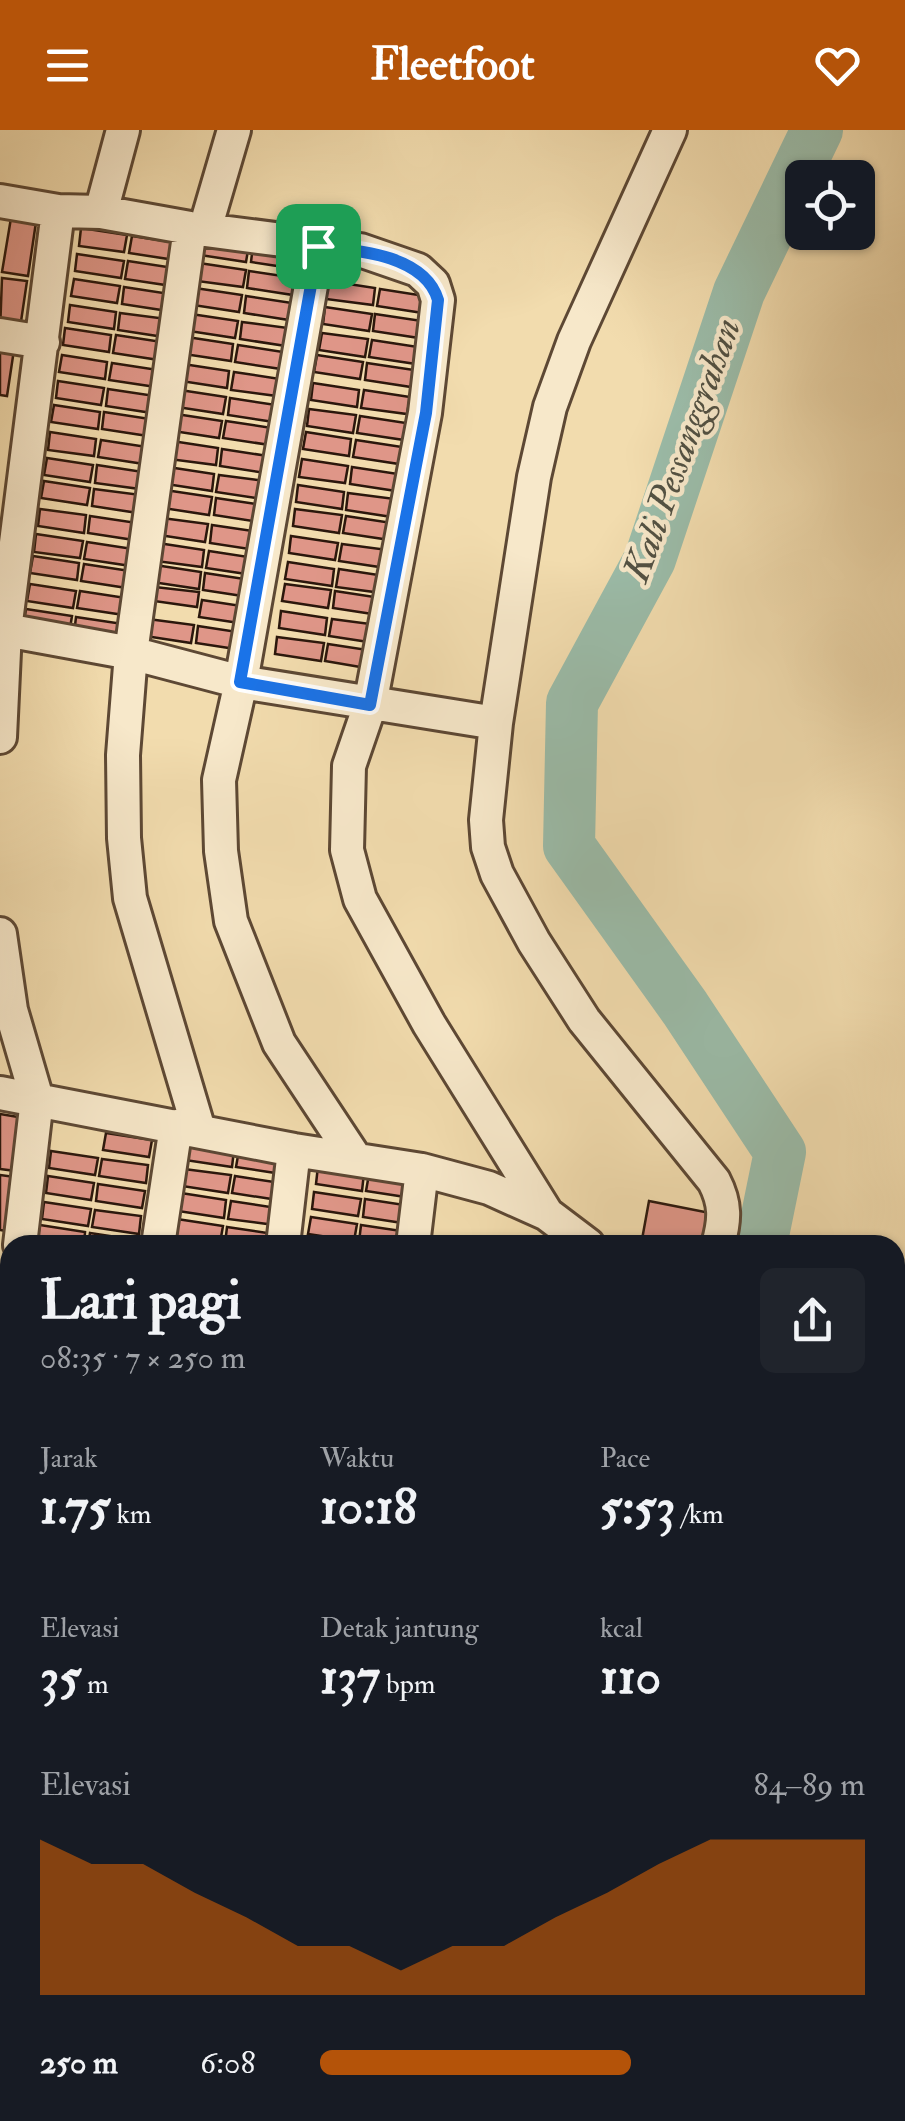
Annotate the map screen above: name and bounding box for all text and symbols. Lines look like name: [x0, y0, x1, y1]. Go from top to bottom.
text: Fleetfoot: [370, 37, 535, 93]
icon: menu: [40, 38, 95, 93]
icon: heart: [810, 38, 865, 93]
map controls: [785, 160, 875, 250]
button: locate: [785, 160, 875, 250]
pin: [276, 204, 361, 289]
icon: arrive: [291, 219, 346, 274]
water label: Kali Pessanggrahan: [611, 312, 752, 590]
text: Lari pagi: [40, 1266, 241, 1335]
button: share: [760, 1268, 865, 1373]
text: 08:35 · 7 × 250 m: [40, 1338, 246, 1378]
text: Jarak: [40, 1441, 98, 1476]
text: Waktu: [320, 1441, 394, 1476]
text: Pace: [600, 1441, 650, 1476]
text: 1.75: [40, 1476, 111, 1539]
text: 10:18: [320, 1476, 417, 1539]
text: 5:53: [600, 1476, 676, 1539]
text: km: [111, 1497, 151, 1532]
text: /km: [676, 1497, 724, 1532]
text: Elevasi: [40, 1611, 119, 1646]
text: Detak jantung: [320, 1611, 478, 1646]
text: kcal: [600, 1611, 643, 1646]
text: 35: [40, 1646, 81, 1709]
text: 137: [320, 1646, 380, 1709]
text: 110: [600, 1646, 661, 1709]
text: m: [81, 1667, 109, 1702]
text: bpm: [380, 1667, 436, 1702]
text: Elevasi: [40, 1765, 131, 1805]
text: 84–89 m: [754, 1765, 865, 1805]
text: 250 m: [40, 2043, 118, 2083]
text: 6:08: [200, 2043, 255, 2083]

